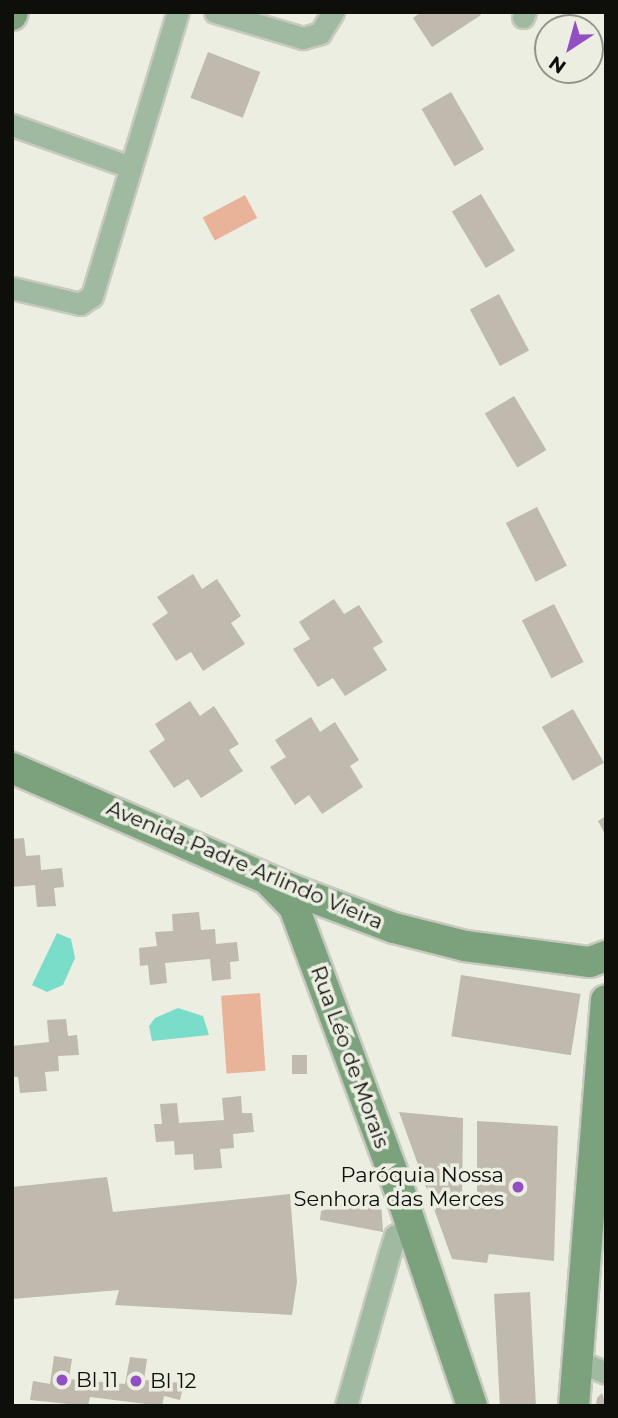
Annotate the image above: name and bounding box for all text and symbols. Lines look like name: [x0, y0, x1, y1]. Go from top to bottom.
north arrow: [534, 14, 604, 84]
text: N: [545, 51, 571, 79]
street label: Avenida Padre Arlindo Vieira: [103, 795, 387, 935]
street label: Rua Léo de Morais: [305, 962, 395, 1152]
place label: Paróquia Nossa Senhora das Merces: [294, 1162, 504, 1212]
marker: Paróquia Nossa Senhora das Merces: [510, 1179, 526, 1195]
place label: Bl 11: [76, 1367, 118, 1393]
place label: Bl 12: [150, 1368, 196, 1394]
marker: Bl 11: [54, 1372, 70, 1388]
marker: Bl 12: [128, 1373, 144, 1389]

